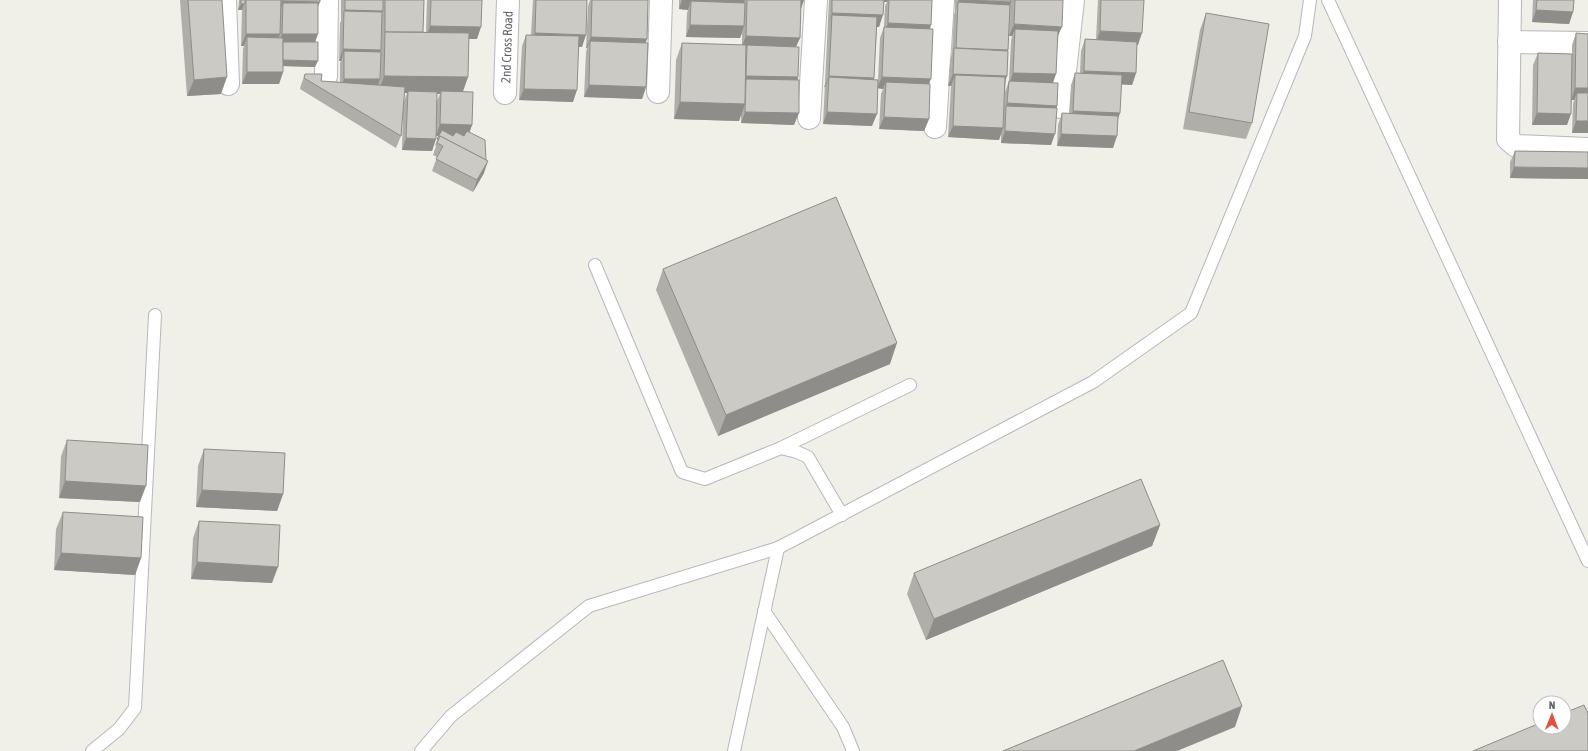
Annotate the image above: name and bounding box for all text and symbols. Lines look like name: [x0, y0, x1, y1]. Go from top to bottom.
street label: 2nd Cross Road: [498, 11, 515, 83]
north arrow: [1532, 695, 1572, 735]
text: N: [1549, 699, 1556, 711]

